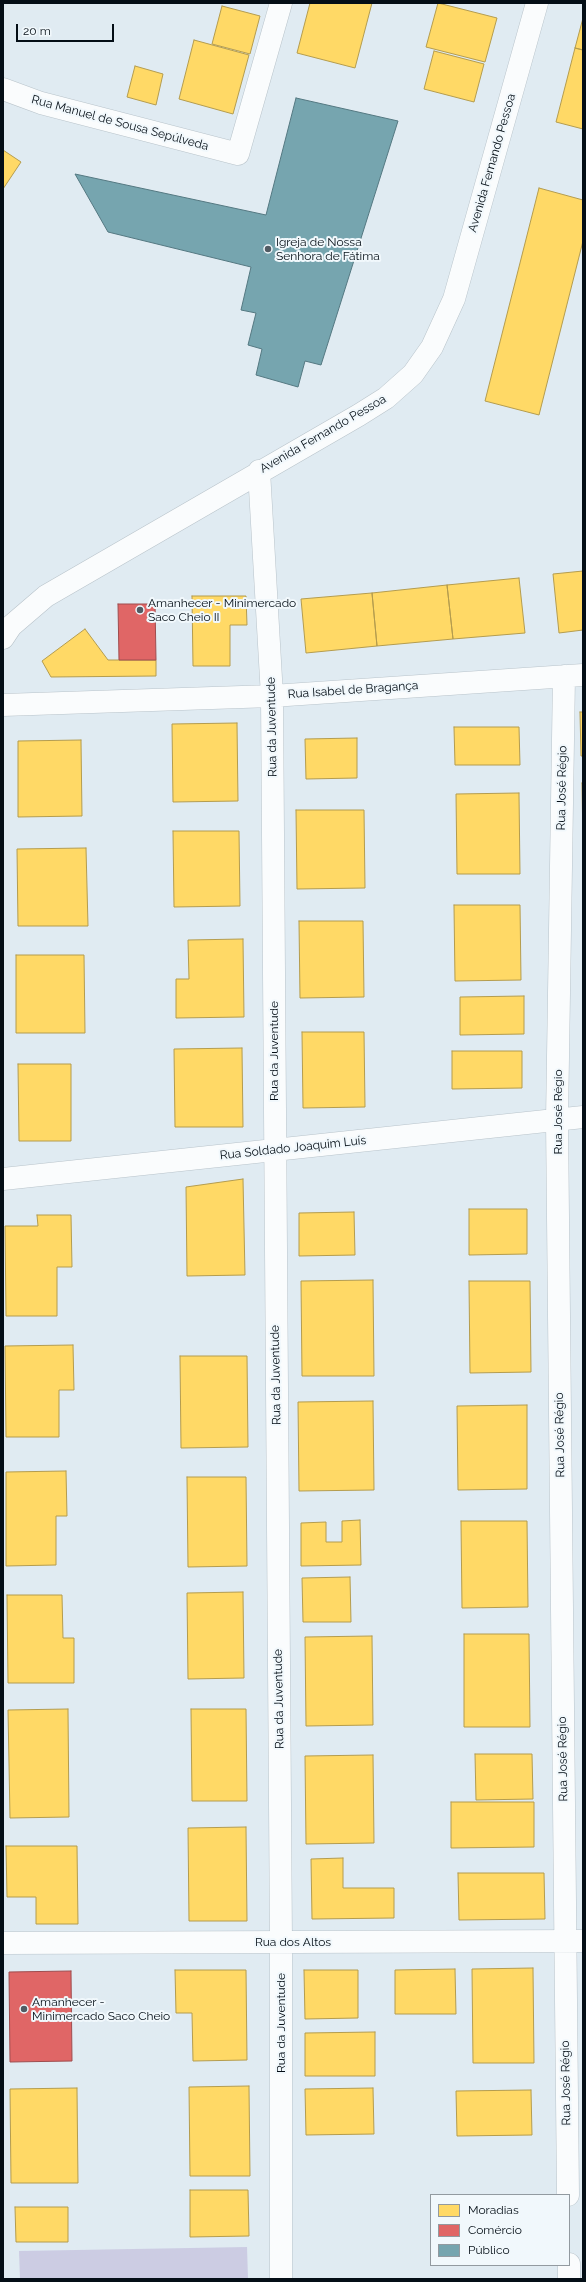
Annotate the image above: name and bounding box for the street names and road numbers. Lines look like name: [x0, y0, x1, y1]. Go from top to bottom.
street label: Rua Manuel de Sousa Sepúlveda: [30, 92, 210, 154]
street label: Avenida Fernando Pessoa: [465, 92, 519, 234]
street label: Avenida Fernando Pessoa: [257, 392, 389, 476]
street label: Rua da Juventude: [264, 677, 280, 777]
street label: Rua Isabel de Bragança: [287, 678, 419, 702]
street label: Rua José Régio: [554, 745, 570, 831]
street label: Rua da Juventude: [267, 1001, 281, 1101]
street label: Rua José Régio: [551, 1069, 565, 1155]
street label: Rua Soldado Joaquim Luís: [219, 1133, 367, 1163]
street label: Rua da Juventude: [268, 1325, 284, 1425]
street label: Rua José Régio: [552, 1392, 568, 1478]
street label: Rua da Juventude: [271, 1649, 287, 1749]
street label: Rua José Régio: [555, 1716, 571, 1802]
street label: Rua dos Altos: [255, 1935, 331, 1949]
street label: Rua da Juventude: [274, 1973, 288, 2073]
street label: Rua José Régio: [558, 2040, 574, 2126]

